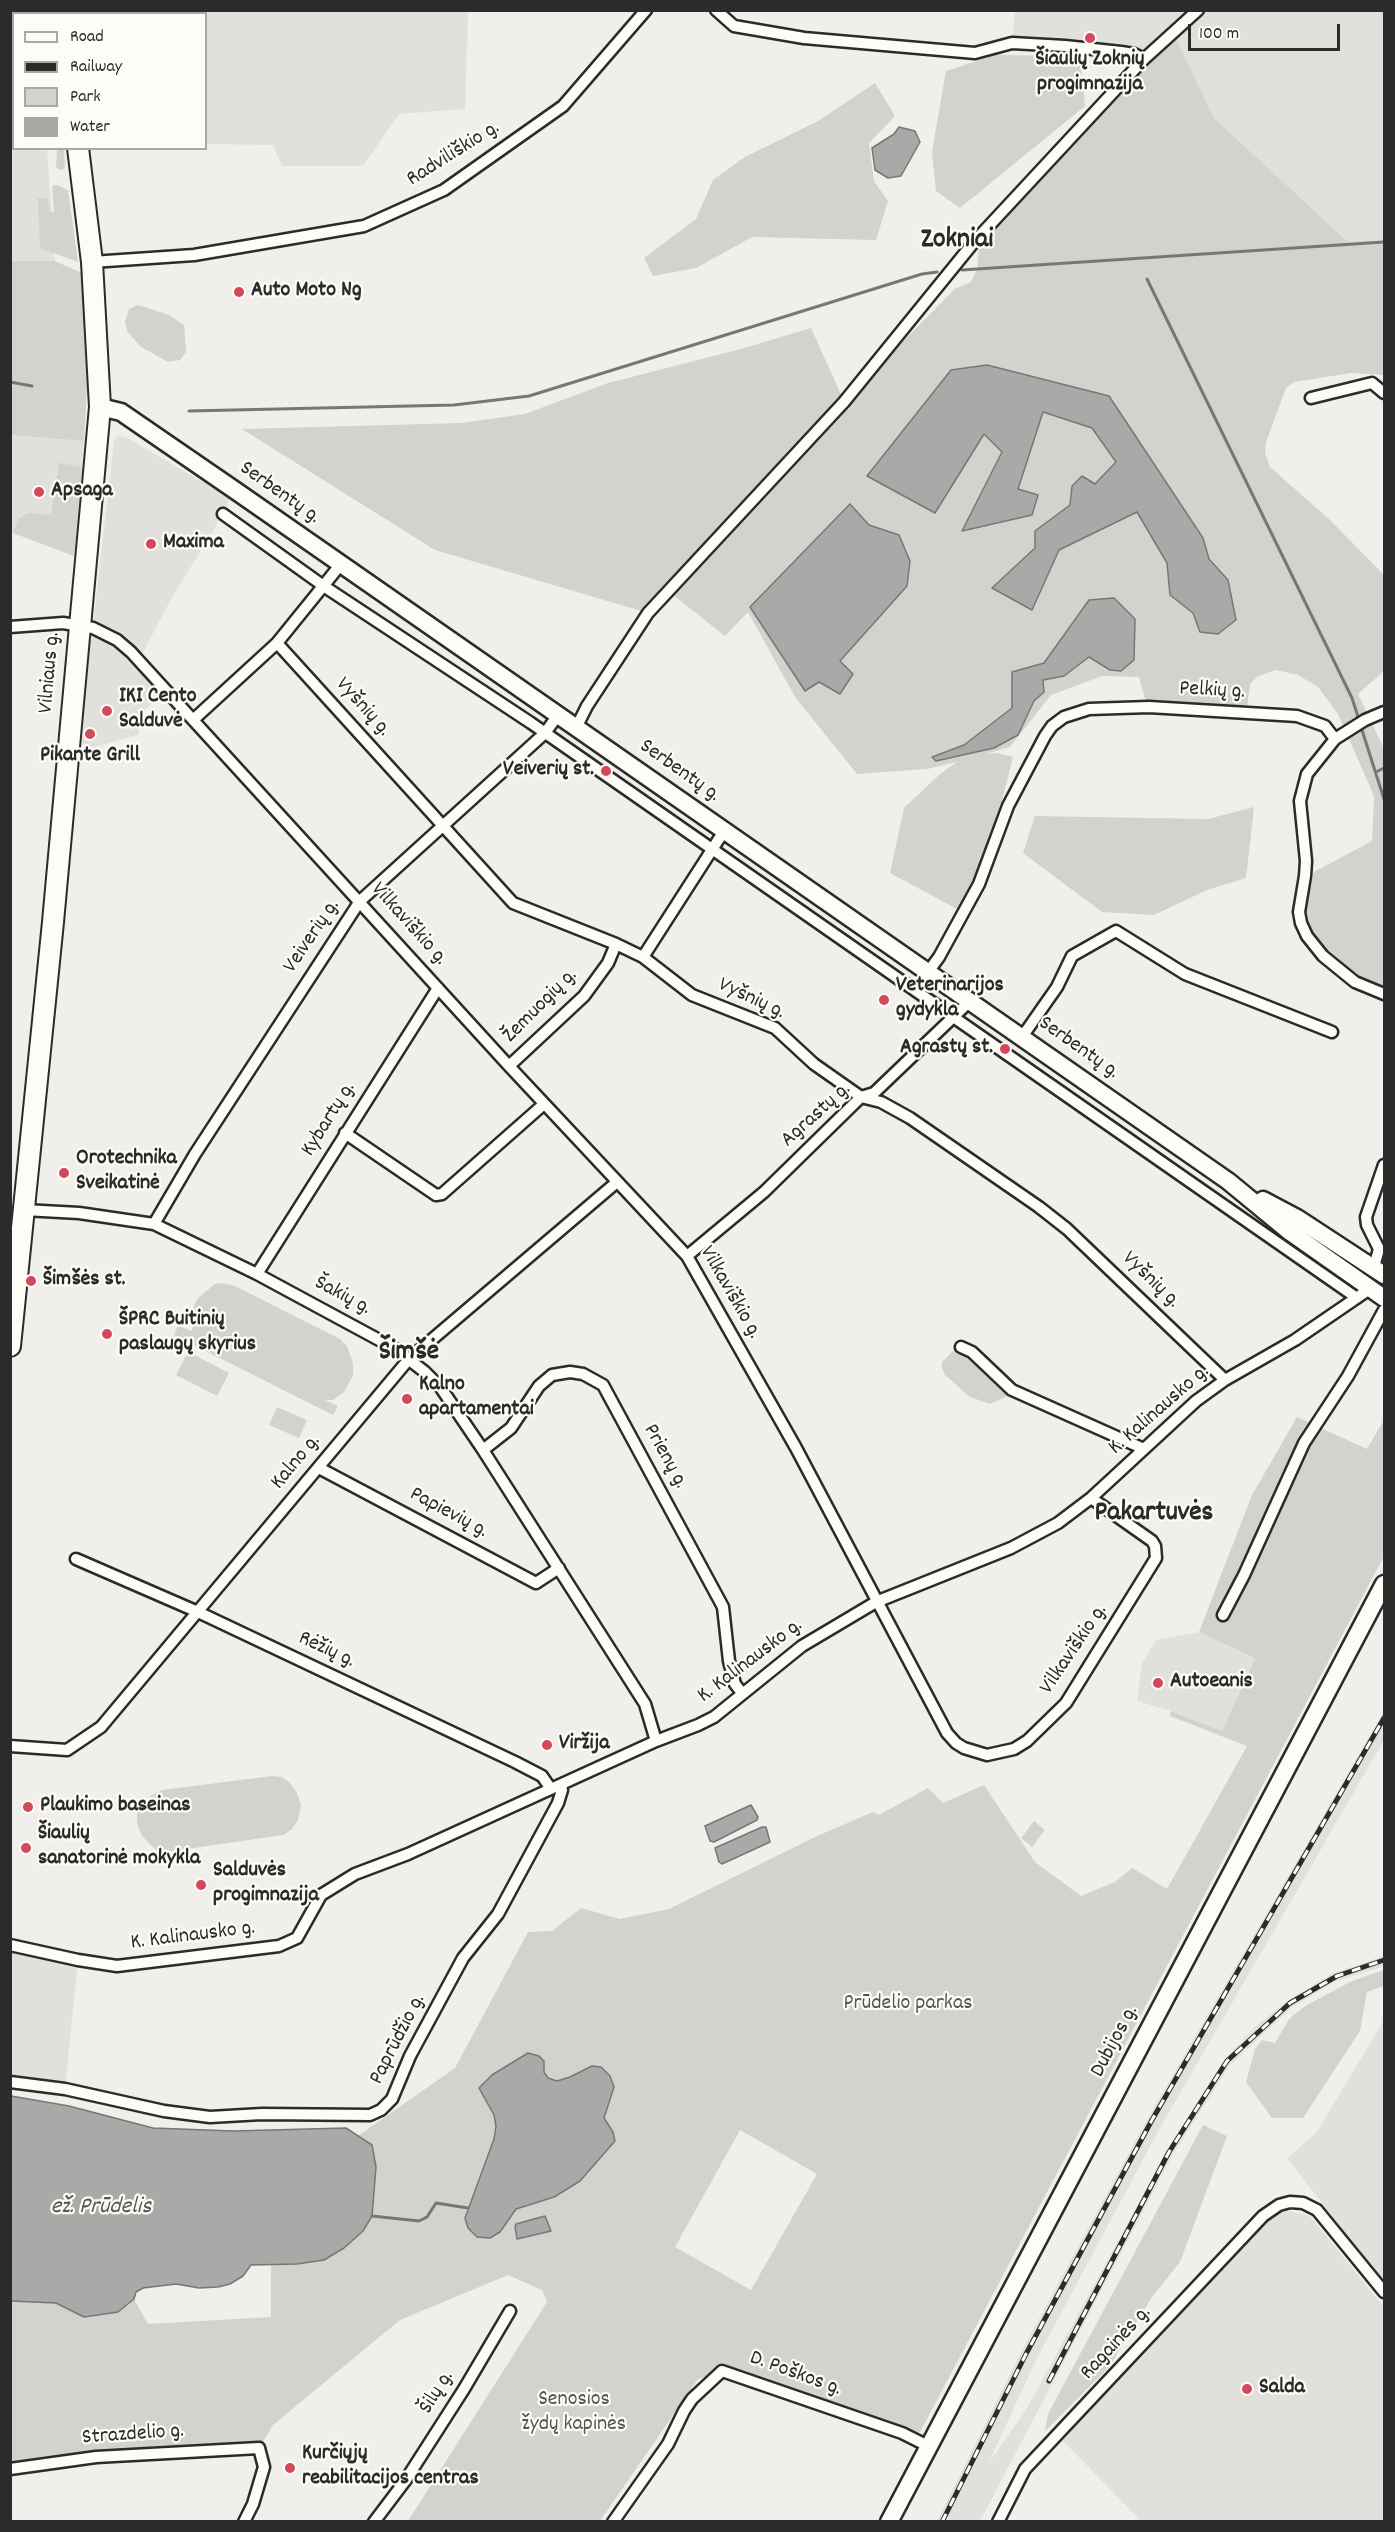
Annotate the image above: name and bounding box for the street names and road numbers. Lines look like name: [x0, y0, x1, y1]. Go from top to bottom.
street label: Radviliškio g.: [403, 116, 505, 194]
street label: Serbentų g.: [233, 457, 325, 531]
street label: Vilniaus g.: [34, 631, 68, 715]
street label: Vyšnių g.: [328, 673, 396, 743]
street label: Pelkių g.: [1178, 677, 1246, 707]
street label: Serbentų g.: [633, 735, 725, 809]
street label: Vilkaviškio g.: [364, 878, 452, 972]
street label: Veiverių g.: [279, 895, 347, 979]
street label: Žemuogių g.: [498, 964, 584, 1050]
street label: Vyšnių g.: [713, 973, 789, 1027]
street label: Serbentų g.: [1032, 1012, 1124, 1086]
street label: Kybartų g.: [297, 1078, 363, 1162]
street label: Agrastų g.: [776, 1078, 858, 1154]
street label: Vilkaviškio g.: [692, 1242, 766, 1344]
street label: Vyšnių g.: [1115, 1247, 1185, 1315]
street label: Šakių g.: [309, 1271, 375, 1323]
street label: K. Kalinausko g.: [1104, 1360, 1216, 1462]
street label: Prienų g.: [636, 1420, 692, 1494]
street label: Kalno g.: [266, 1430, 328, 1496]
street label: Papievių g.: [404, 1482, 492, 1546]
street label: Vilkaviškio g.: [1035, 1600, 1115, 1700]
street label: K. Kalinausko g.: [693, 1614, 809, 1710]
street label: Rėžių g.: [293, 1626, 359, 1676]
street label: K. Kalinausko g.: [129, 1916, 257, 1958]
street label: Paprūdžio g.: [365, 1990, 433, 2090]
street label: Dubijos g.: [1086, 2002, 1146, 2082]
street label: Ragainės g.: [1076, 2301, 1158, 2387]
street label: D. Poškos g.: [746, 2346, 844, 2404]
street label: Šilų g.: [415, 2366, 461, 2420]
street label: Strazdelio g.: [81, 2419, 185, 2453]

